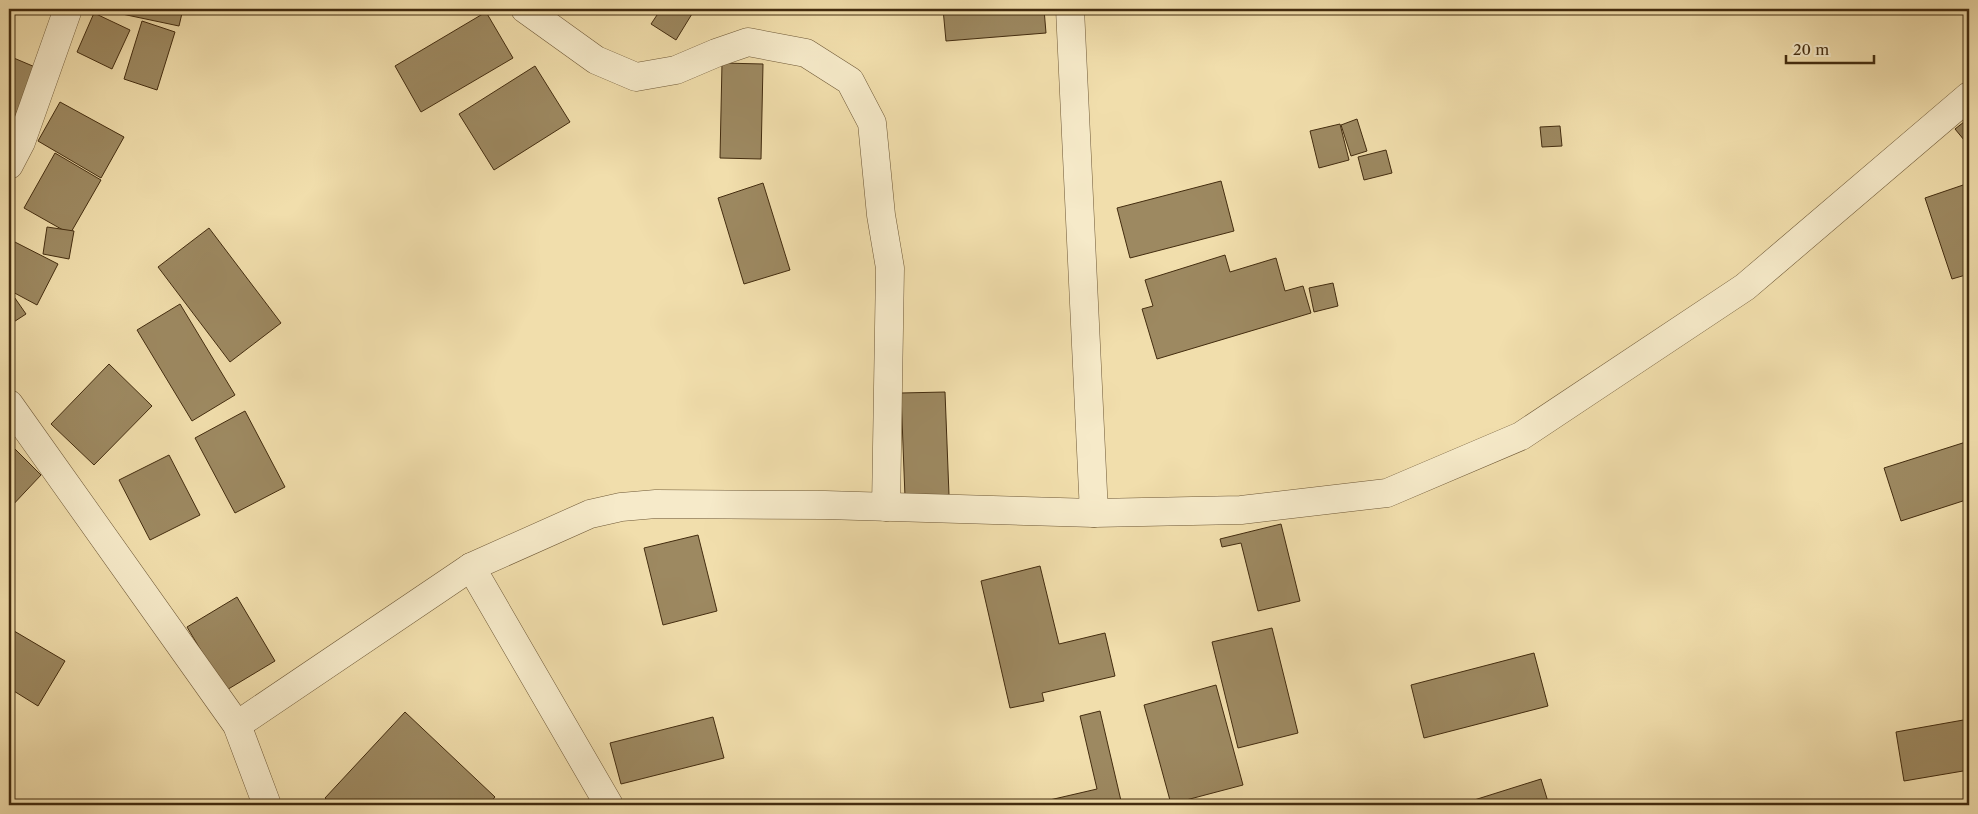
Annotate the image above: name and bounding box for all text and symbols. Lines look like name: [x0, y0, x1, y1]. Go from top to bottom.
scale bar: [1786, 32, 1873, 64]
text: 20 m: [1793, 40, 1829, 59]

